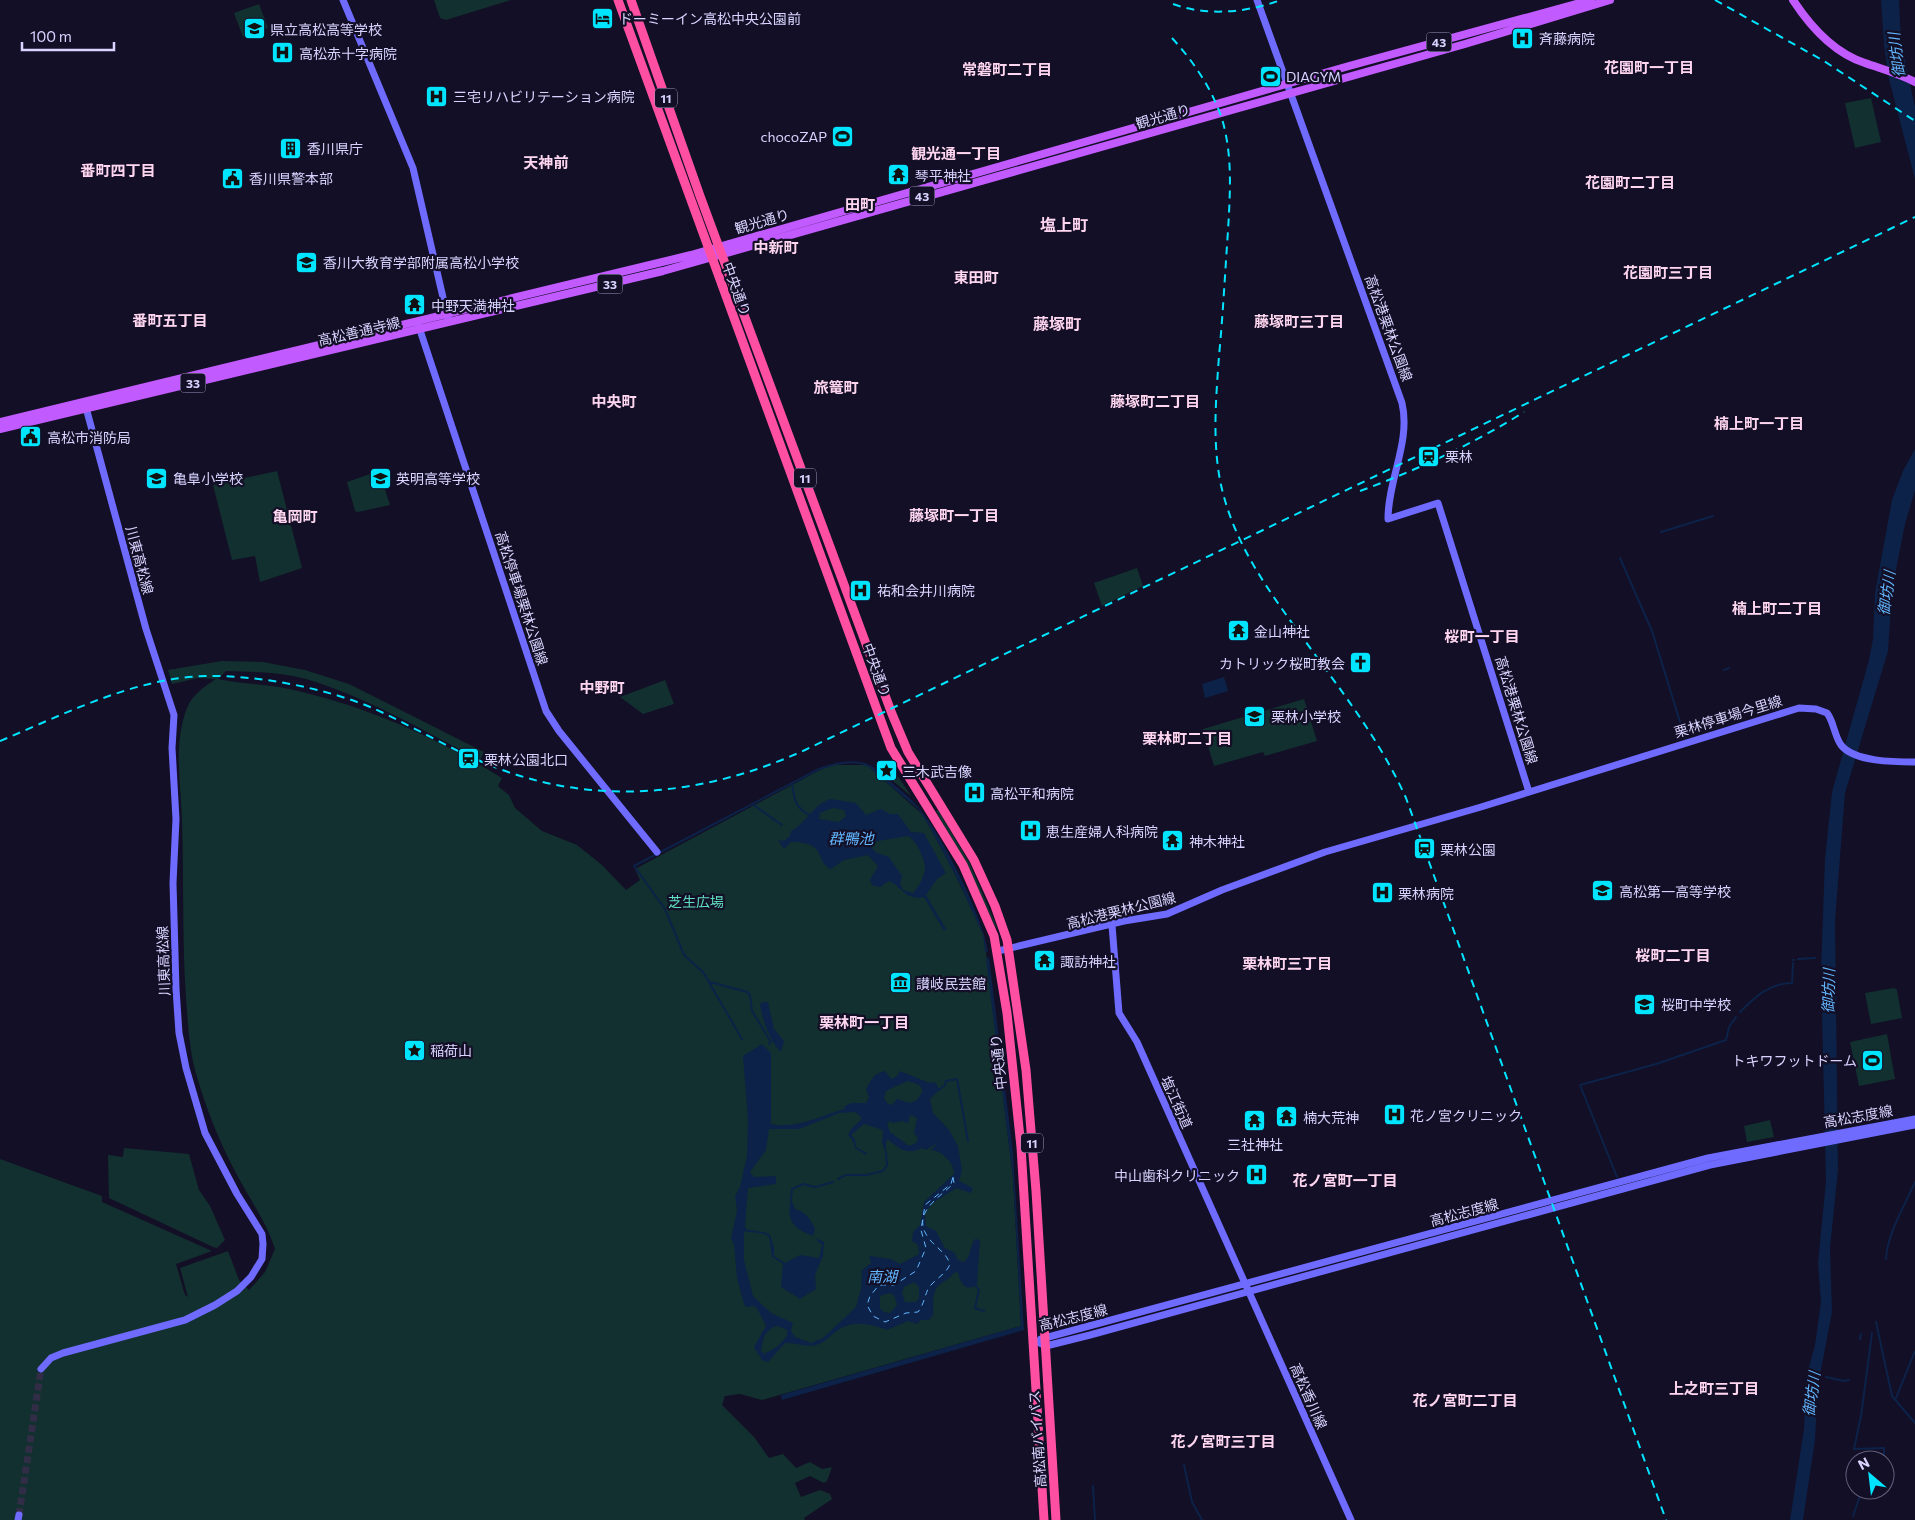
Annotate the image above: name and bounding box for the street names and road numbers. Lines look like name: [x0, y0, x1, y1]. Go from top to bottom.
road number: 43: [1426, 32, 1452, 52]
road number: 11: [655, 89, 677, 108]
street label: 観光通り: [1134, 100, 1192, 132]
road number: 43: [910, 187, 934, 206]
street label: 観光通り: [733, 205, 791, 237]
street label: 中央通り: [719, 260, 755, 318]
street label: 高松港栗林公園線: [1362, 272, 1416, 384]
road number: 33: [598, 274, 622, 294]
street label: 高松善通寺線: [316, 313, 402, 349]
road number: 33: [180, 373, 206, 392]
road number: 11: [794, 468, 816, 488]
street label: 川東高松線: [123, 524, 157, 596]
street label: 高松停車場栗林公園線: [492, 529, 552, 667]
street label: 中央通り: [859, 641, 895, 699]
street label: 高松港栗林公園線: [1492, 654, 1542, 766]
street label: 栗林停車場今里線: [1672, 691, 1784, 741]
street label: 高松港栗林公園線: [1065, 888, 1177, 932]
street label: 川東高松線: [153, 926, 173, 996]
street label: 中央通り: [987, 1033, 1009, 1091]
street label: 塩江街道: [1158, 1073, 1196, 1131]
street label: 高松志度線: [1822, 1102, 1894, 1130]
road number: 11: [1021, 1134, 1043, 1152]
street label: 高松志度線: [1428, 1195, 1500, 1229]
street label: 高松志度線: [1037, 1300, 1109, 1334]
street label: 高松香川線: [1287, 1361, 1331, 1431]
street label: 高松南バイパス: [1025, 1390, 1049, 1488]

